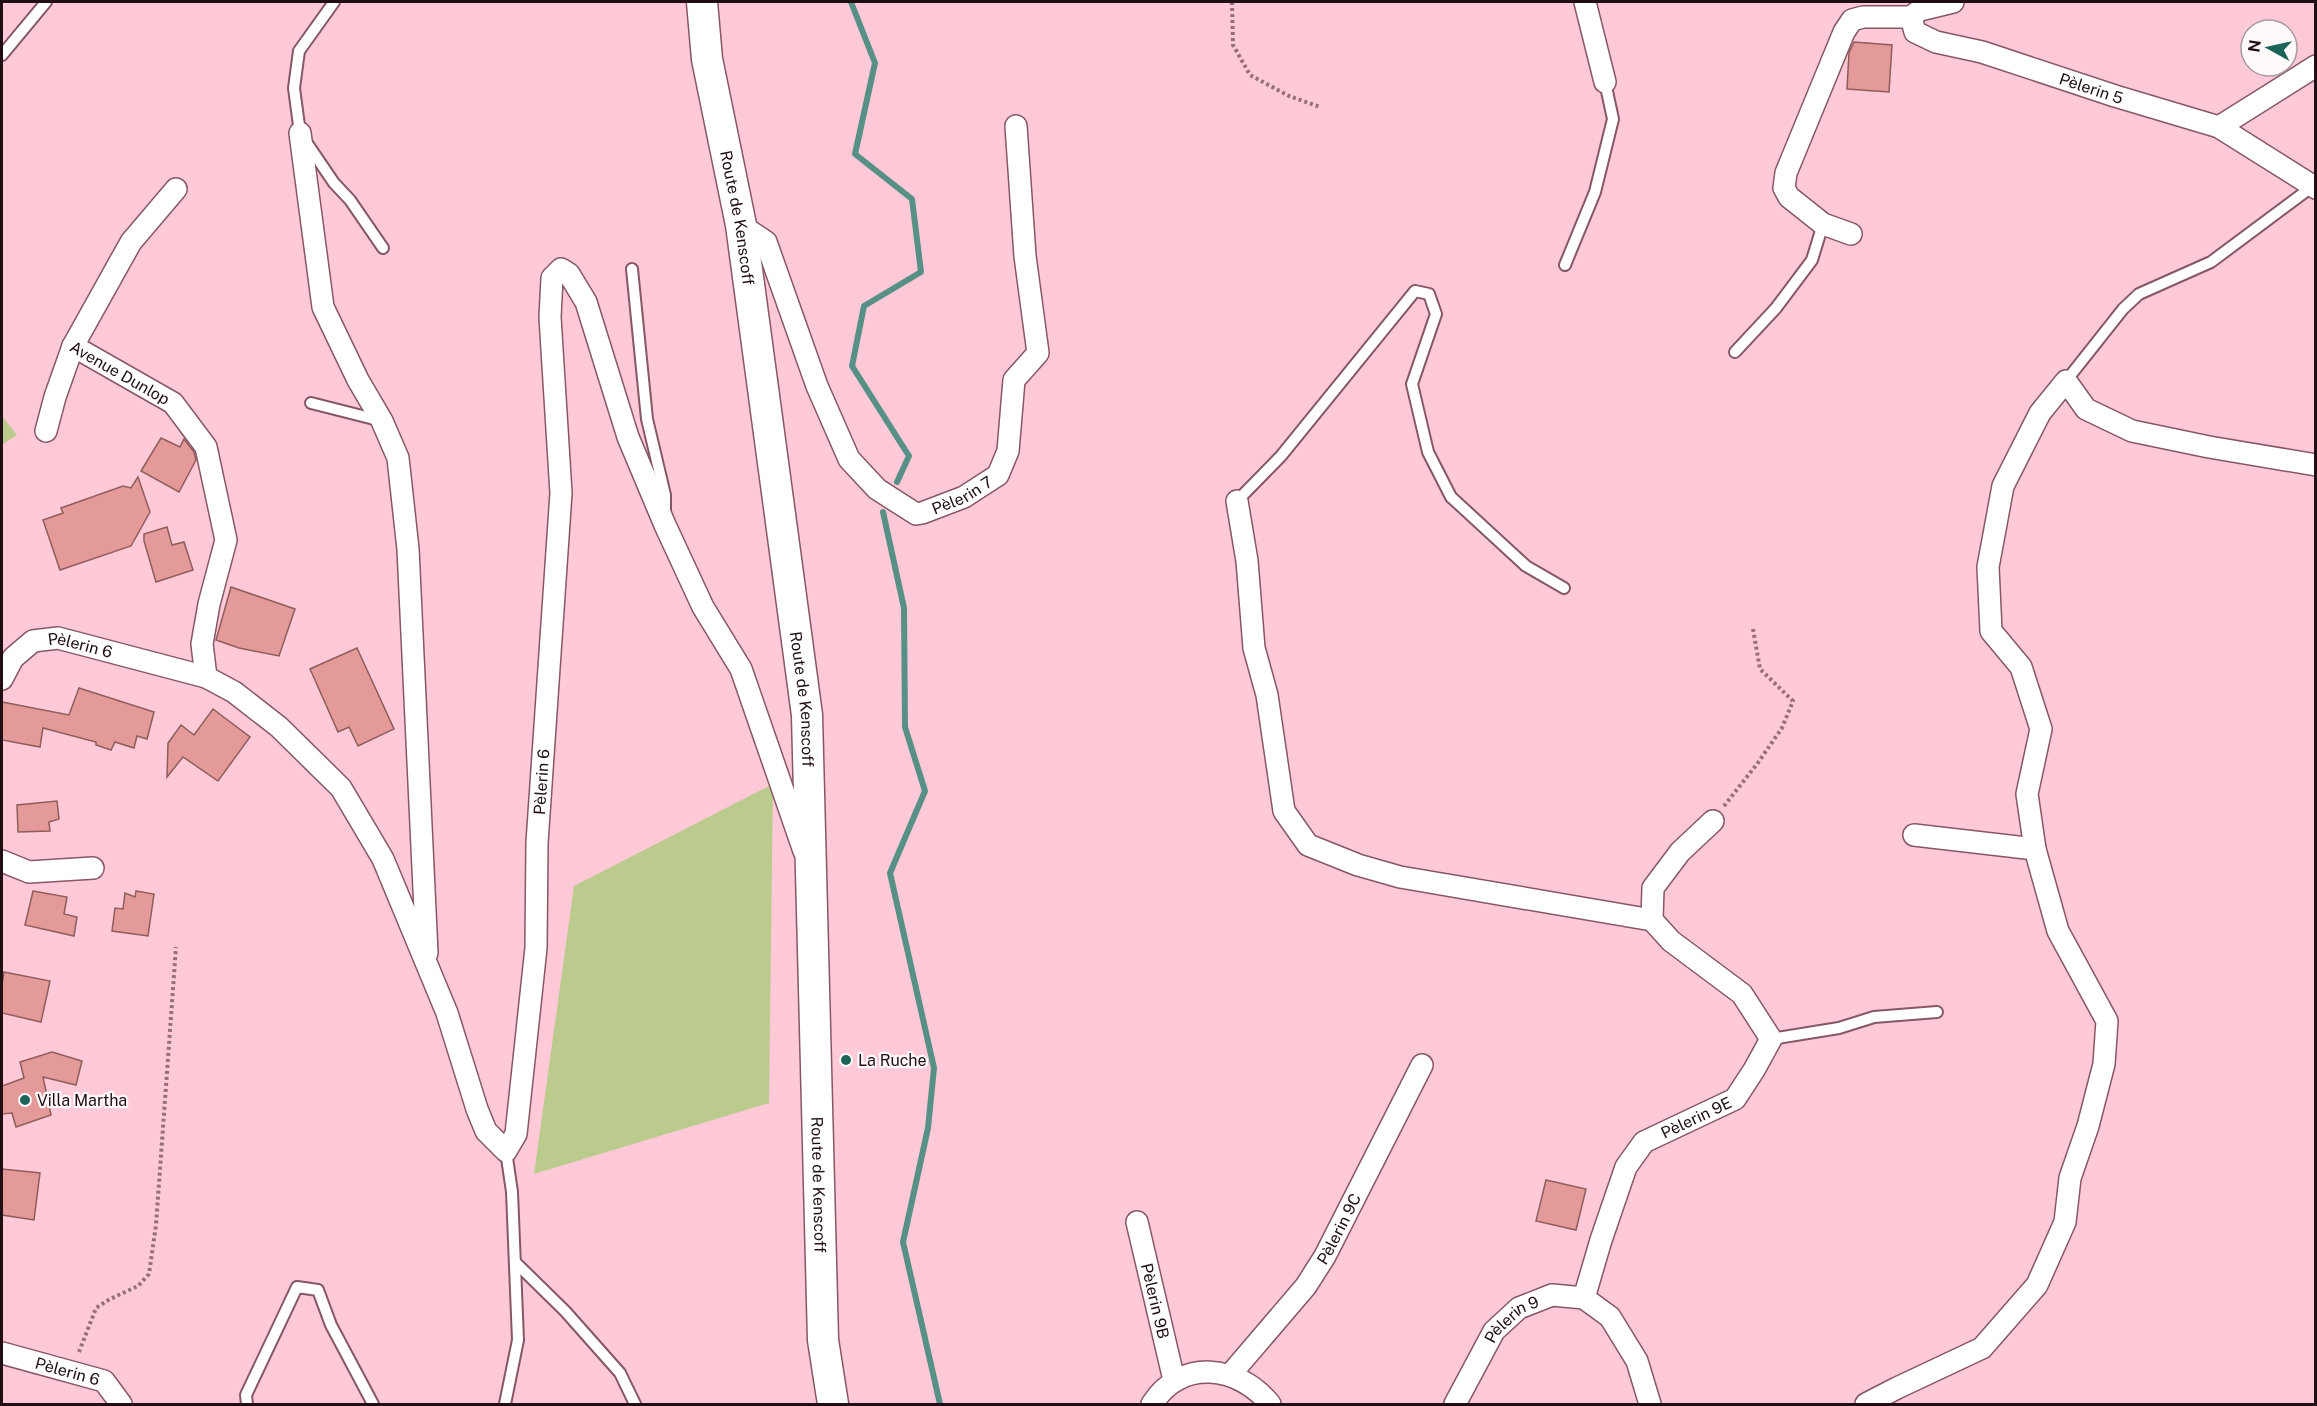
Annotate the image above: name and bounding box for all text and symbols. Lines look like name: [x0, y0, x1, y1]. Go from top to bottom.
north arrow: [2239, 18, 2299, 78]
text: N: [2244, 38, 2265, 54]
street label: Pèlerin 5: [2057, 69, 2126, 107]
street label: Route de Kenscoff: [716, 149, 759, 286]
street label: Avenue Dunlop: [67, 337, 173, 409]
street label: Pèlerin 7: [929, 472, 996, 518]
street label: Pèlerin 6: [47, 629, 115, 661]
street label: Route de Kenscoff: [786, 630, 818, 767]
street label: Pèlerin 6: [529, 748, 553, 815]
place label: La Ruche: [858, 1051, 927, 1070]
marker: La Ruche: [839, 1053, 853, 1067]
place label: Villa Martha: [37, 1091, 127, 1110]
marker: Villa Martha: [18, 1093, 32, 1107]
street label: Pèlerin 9E: [1658, 1093, 1735, 1142]
street label: Route de Kenscoff: [808, 1116, 830, 1253]
street label: Pèlerin 9C: [1313, 1190, 1365, 1268]
street label: Pèlerin 9B: [1137, 1261, 1173, 1340]
street label: Pèlerin 9: [1480, 1292, 1541, 1346]
street label: Pèlerin 6: [33, 1353, 102, 1389]

